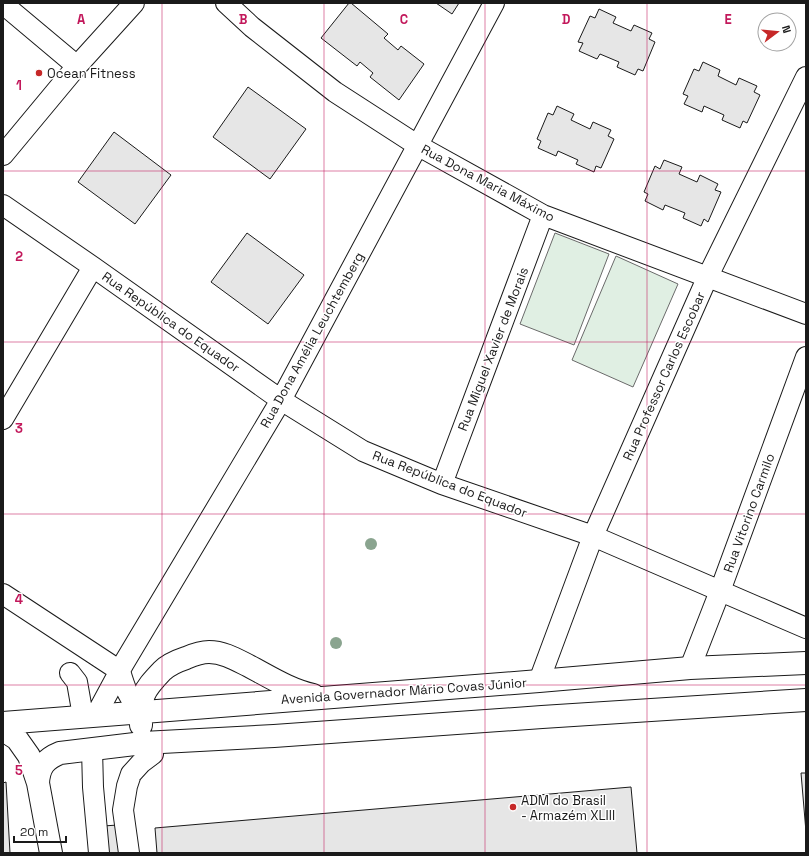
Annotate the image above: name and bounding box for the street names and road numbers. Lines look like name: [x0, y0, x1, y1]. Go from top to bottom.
street label: Rua Dona Maria Máximo: [418, 141, 558, 225]
street label: Rua Dona Amélia Leuchtemberg: [256, 249, 368, 431]
street label: Rua Miguel Xavier de Morais: [454, 264, 532, 433]
street label: Rua República do Equador: [99, 268, 243, 376]
street label: Rua Professor Carlos Escobar: [619, 289, 709, 463]
street label: Rua República do Equador: [370, 447, 530, 521]
street label: Rua Vitorino Carmilo: [720, 451, 778, 575]
street label: Avenida Governador Mário Covas Júnior: [280, 674, 528, 708]

